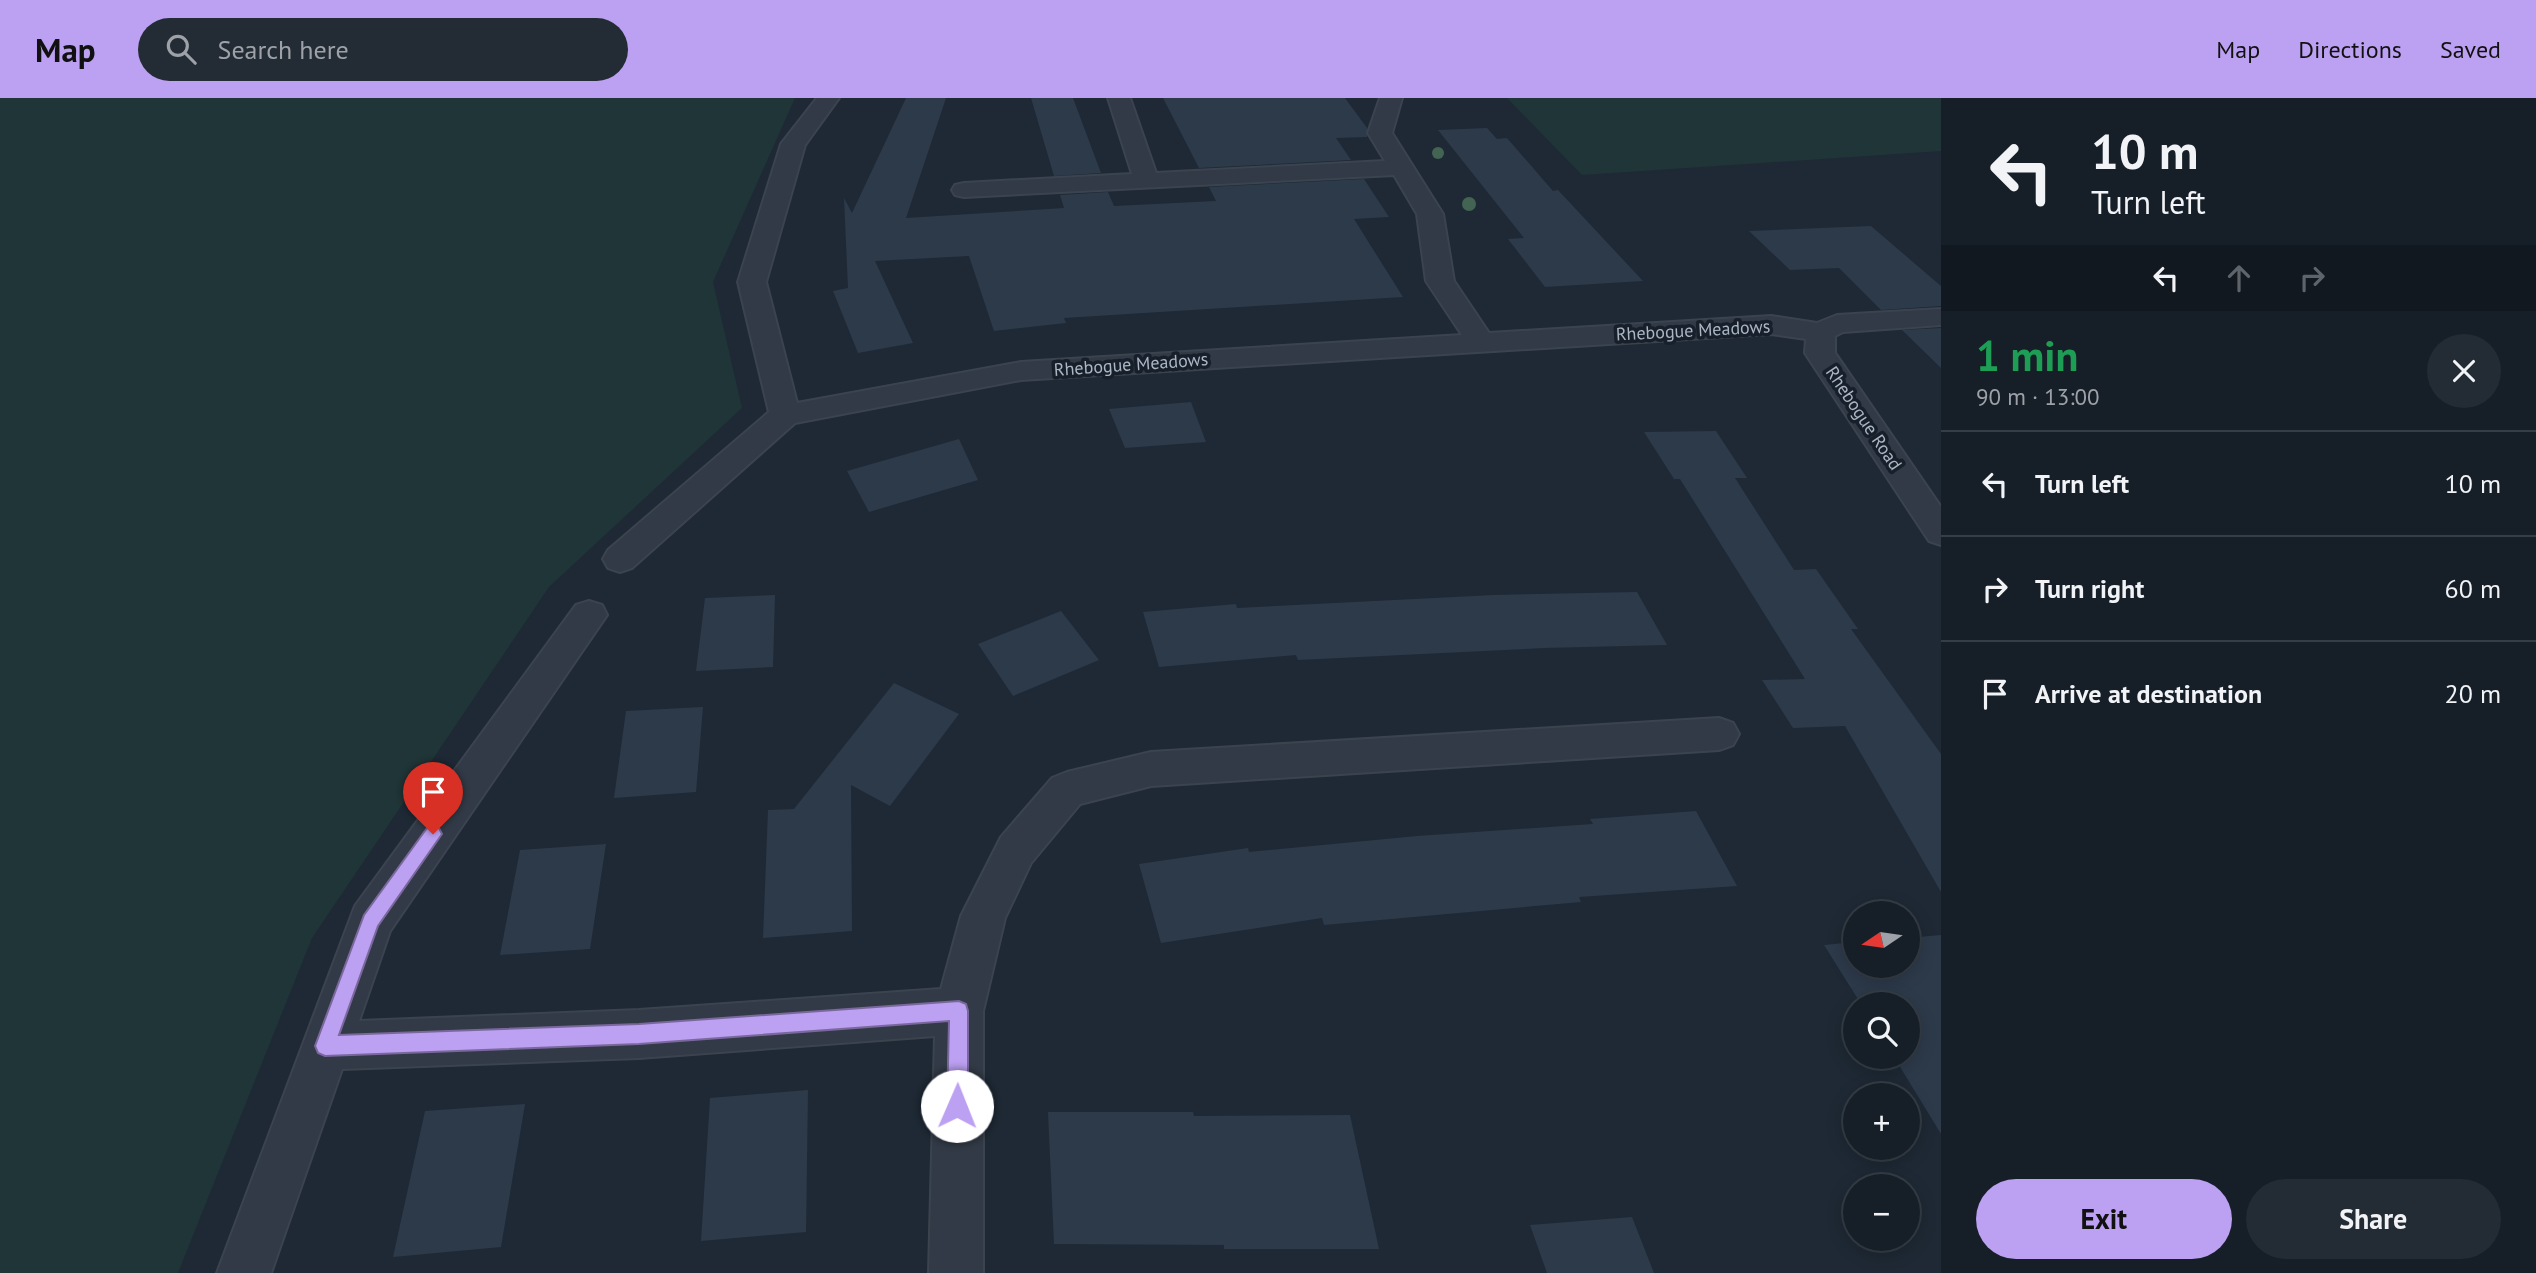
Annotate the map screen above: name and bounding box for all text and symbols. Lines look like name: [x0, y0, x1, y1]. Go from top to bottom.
search box: [138, 18, 628, 81]
text: Map: [35, 28, 96, 71]
icon: search: [162, 30, 200, 68]
text: Search here: [218, 33, 349, 66]
text: Map: [2216, 34, 2260, 65]
text: Directions: [2298, 34, 2402, 65]
text: Saved: [2440, 34, 2501, 65]
text: 10 m: [2091, 119, 2198, 183]
icon: left: [1976, 126, 2067, 217]
text: Turn left: [2091, 181, 2206, 223]
icon: left: [2147, 259, 2185, 297]
icon: ahead: [2220, 259, 2258, 297]
icon: right: [2293, 259, 2331, 297]
street label: Rhebogue Meadows: [1615, 314, 1771, 346]
text: 1 min: [1976, 328, 2078, 383]
button: close: [2427, 334, 2501, 408]
street label: Rhebogue Meadows: [1053, 347, 1209, 381]
street label: Rhebogue Road: [1821, 362, 1907, 474]
text: 90 m · 13:00: [1976, 382, 2100, 411]
icon: left: [1976, 465, 2014, 503]
text: Turn left: [2035, 467, 2129, 500]
text: 10 m: [2445, 467, 2501, 500]
icon: right: [1976, 570, 2014, 608]
text: Turn right: [2035, 572, 2144, 605]
text: 60 m: [2445, 572, 2501, 605]
icon: arrive: [1976, 675, 2014, 713]
text: Arrive at destination: [2035, 677, 2262, 710]
text: 20 m: [2445, 677, 2501, 710]
pin: [403, 762, 463, 834]
icon: arrive: [414, 773, 452, 811]
north arrow: [1843, 901, 1920, 978]
map controls: [1843, 901, 1920, 1251]
button: search: [1843, 992, 1920, 1069]
position arrow: [920, 1069, 994, 1143]
button: +: [1843, 1083, 1920, 1160]
button: −: [1843, 1174, 1920, 1251]
button: Exit: [1976, 1179, 2232, 1259]
button: Share: [2246, 1179, 2501, 1259]

